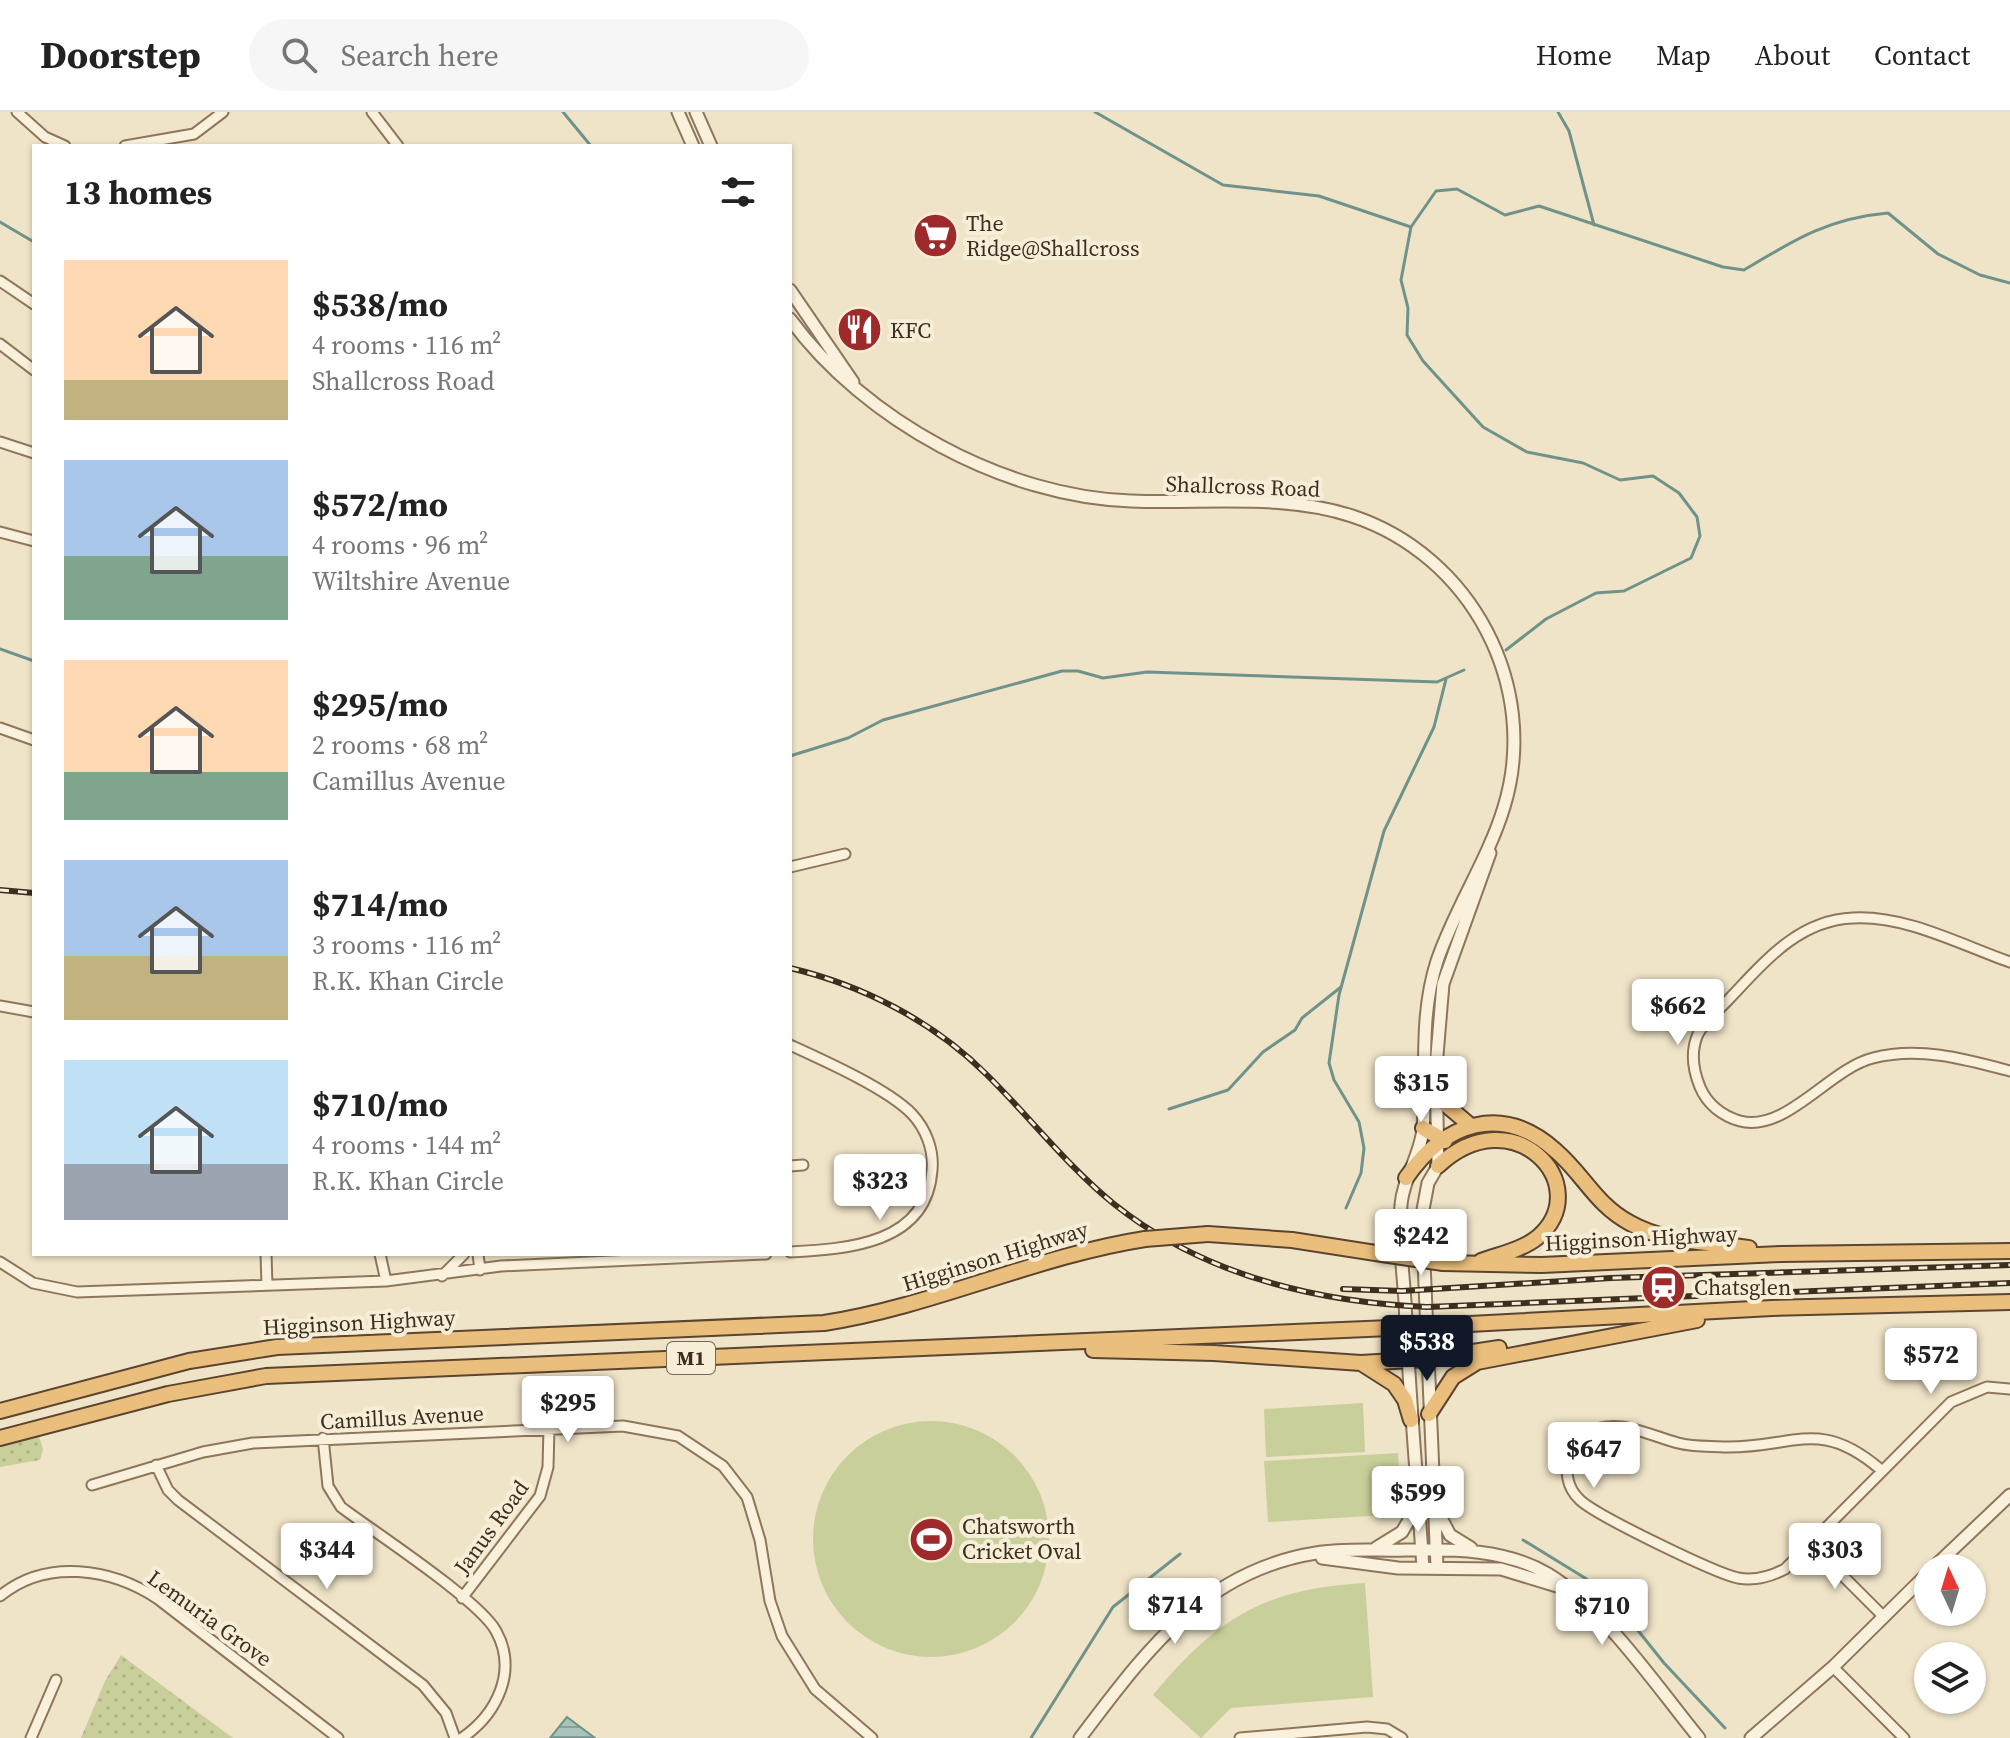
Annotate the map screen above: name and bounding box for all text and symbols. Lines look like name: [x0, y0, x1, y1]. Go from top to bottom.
search box: [249, 19, 809, 91]
text: Doorstep: [40, 29, 201, 81]
icon: search: [277, 33, 321, 77]
text: Search here: [341, 35, 499, 76]
text: Home: [1536, 36, 1612, 74]
text: Map: [1656, 36, 1711, 74]
text: About: [1755, 36, 1830, 74]
text: Contact: [1874, 36, 1970, 74]
text: 13 homes: [64, 169, 212, 215]
icon: filters: [716, 170, 760, 214]
place label: The Ridge@Shallcross: [966, 208, 1139, 263]
supermarket icon: The Ridge@Shallcross: [911, 212, 959, 260]
text: $538/mo: [312, 281, 448, 327]
icon: home: [128, 292, 224, 388]
restaurant icon: KFC: [835, 306, 883, 354]
place label: KFC: [890, 315, 931, 345]
text: 4 rooms · 116 m²: [312, 327, 501, 363]
text: Shallcross Road: [312, 363, 495, 399]
street label: Shallcross Road: [1165, 468, 1321, 504]
text: $572/mo: [312, 481, 448, 527]
icon: home: [128, 492, 224, 588]
text: 4 rooms · 96 m²: [312, 527, 488, 563]
text: Wiltshire Avenue: [312, 563, 510, 599]
text: $295/mo: [312, 681, 448, 727]
icon: home: [128, 692, 224, 788]
text: 2 rooms · 68 m²: [312, 727, 488, 763]
text: Camillus Avenue: [312, 763, 506, 799]
text: $714/mo: [312, 881, 448, 927]
icon: home: [128, 892, 224, 988]
text: 3 rooms · 116 m²: [312, 927, 501, 963]
text: R.K. Khan Circle: [312, 963, 504, 999]
pin: $662: [1631, 979, 1725, 1047]
text: $662: [1650, 987, 1706, 1023]
pin: $315: [1374, 1056, 1468, 1124]
text: $315: [1393, 1064, 1449, 1100]
text: $710/mo: [312, 1081, 448, 1127]
icon: home: [128, 1092, 224, 1188]
text: 4 rooms · 144 m²: [312, 1127, 501, 1163]
pin: $323: [833, 1154, 927, 1222]
text: $323: [852, 1162, 908, 1198]
text: R.K. Khan Circle: [312, 1163, 504, 1199]
pin: $242: [1374, 1209, 1468, 1277]
street label: Higginson Highway: [898, 1213, 1092, 1299]
text: $242: [1393, 1217, 1449, 1253]
street label: Higginson Highway: [1544, 1218, 1739, 1258]
station icon: Chatsglen: [1639, 1263, 1687, 1311]
place label: Chatsglen: [1694, 1272, 1791, 1302]
street label: Higginson Highway: [262, 1302, 457, 1342]
pin: $538: [1380, 1315, 1474, 1383]
text: $538: [1399, 1323, 1455, 1359]
pin: $572: [1884, 1328, 1978, 1396]
text: $572: [1903, 1336, 1959, 1372]
road number: M1: [667, 1342, 715, 1374]
pin: $295: [521, 1376, 615, 1444]
text: $295: [540, 1384, 596, 1420]
street label: Camillus Avenue: [319, 1398, 485, 1436]
pin: $647: [1547, 1422, 1641, 1490]
text: $647: [1566, 1430, 1622, 1466]
pin: $599: [1371, 1466, 1465, 1534]
street label: Janus Road: [446, 1474, 536, 1581]
text: $599: [1390, 1474, 1446, 1510]
place label: Chatsworth Cricket Oval: [962, 1511, 1081, 1566]
sports icon: Chatsworth Cricket Oval: [907, 1515, 955, 1563]
pin: $344: [280, 1523, 374, 1591]
pin: $303: [1788, 1523, 1882, 1591]
text: $344: [299, 1531, 355, 1567]
text: $303: [1807, 1531, 1863, 1567]
north arrow: [1914, 1554, 1986, 1626]
map controls: [1914, 1554, 1986, 1714]
street label: Lemuria Grove: [142, 1563, 278, 1673]
pin: $714: [1128, 1578, 1222, 1646]
pin: $710: [1555, 1579, 1649, 1647]
text: $714: [1147, 1586, 1203, 1622]
text: $710: [1574, 1587, 1630, 1623]
button: layers: [1914, 1642, 1986, 1714]

